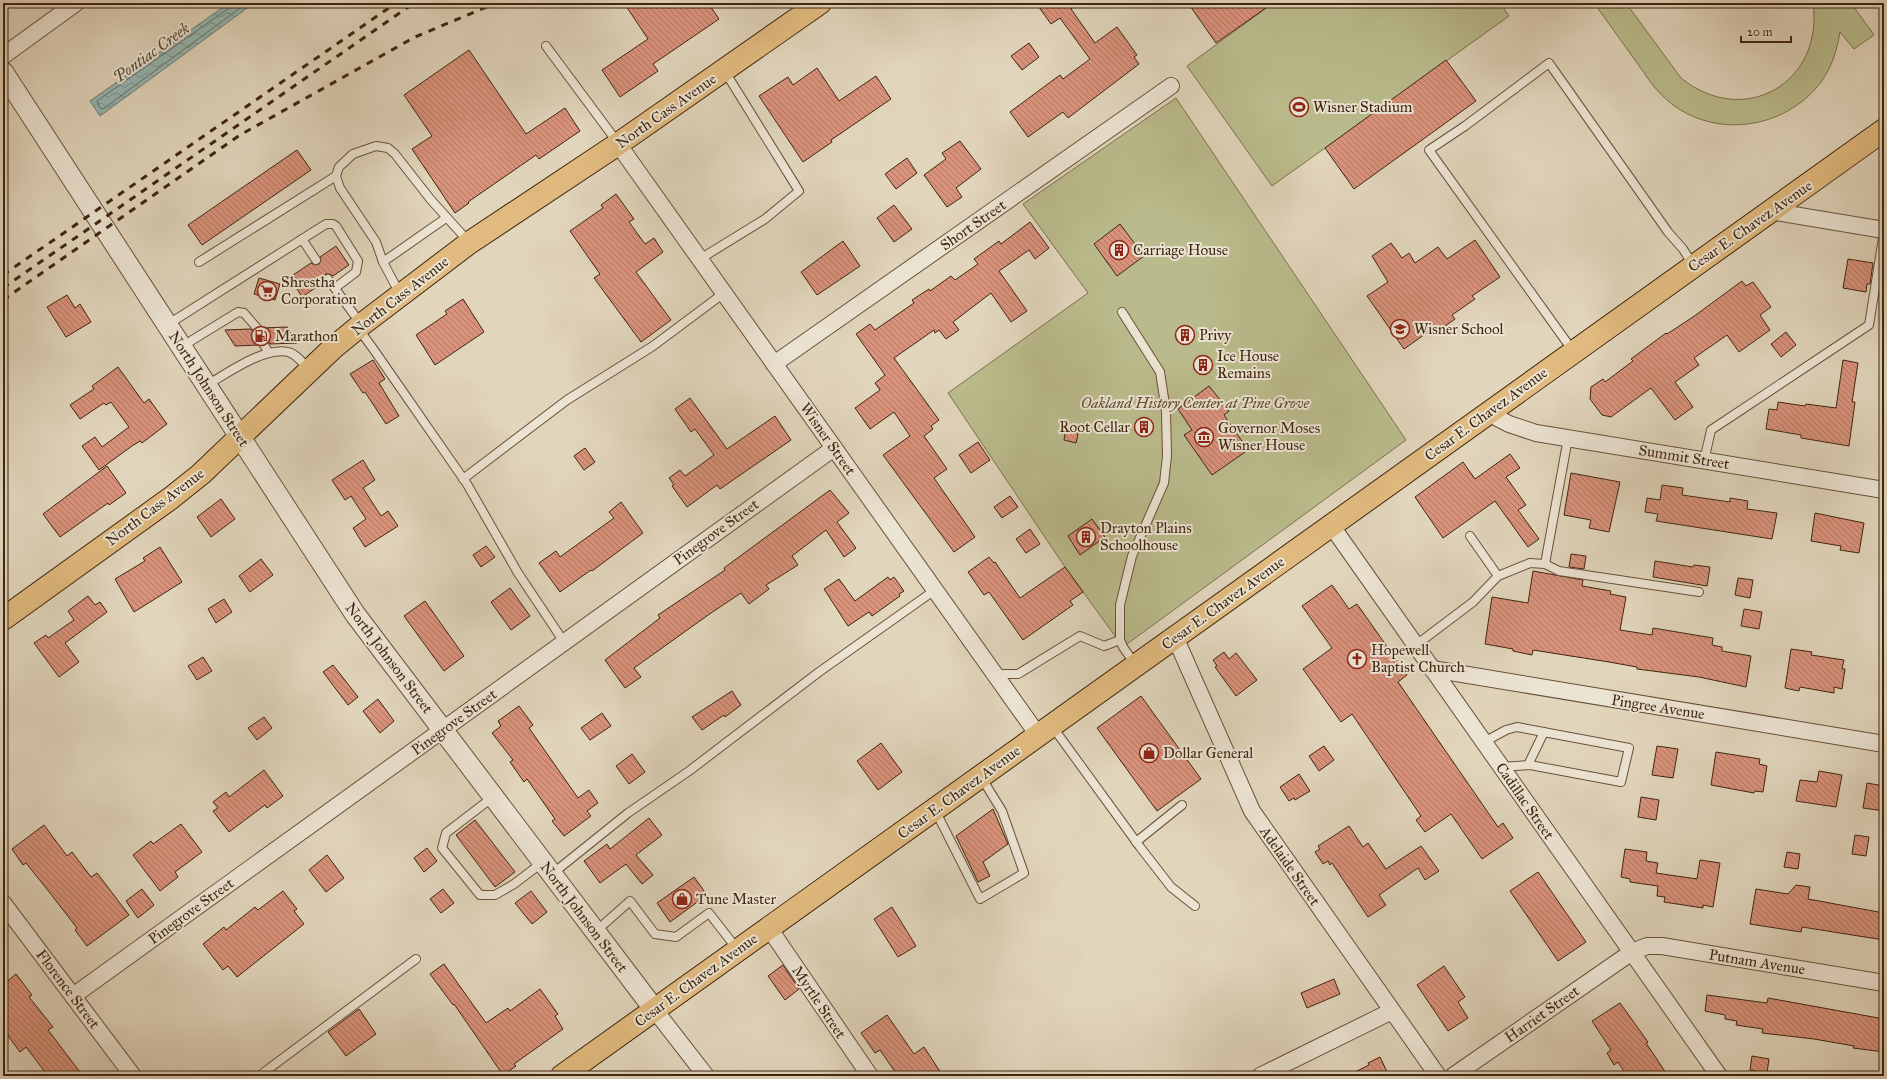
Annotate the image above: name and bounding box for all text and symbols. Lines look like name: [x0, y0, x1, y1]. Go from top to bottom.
water label: Pontiac Creek: [110, 18, 193, 86]
scale bar: [1741, 18, 1791, 44]
text: 20 m: [1747, 25, 1773, 39]
street label: North Cass Avenue: [612, 70, 720, 152]
sports icon: Wisner Stadium: [1288, 96, 1310, 118]
place label: Wisner Stadium: [1313, 98, 1413, 116]
street label: Cesar E. Chavez Avenue: [1684, 176, 1816, 276]
street label: Short Street: [937, 195, 1010, 254]
building icon: Carriage House: [1108, 239, 1130, 261]
place label: Carriage House: [1133, 241, 1228, 259]
street label: North Cass Avenue: [348, 252, 452, 340]
place label: Shrestha Corporation: [281, 273, 357, 308]
supermarket icon: Shrestha Corporation: [256, 280, 278, 302]
school or university icon: Wisner School: [1389, 318, 1411, 340]
place label: Wisner School: [1414, 320, 1505, 338]
building icon: Privy: [1174, 324, 1196, 346]
fuel station icon: Marathon: [250, 325, 272, 347]
place label: Privy: [1199, 326, 1232, 344]
place label: Marathon: [275, 327, 338, 345]
street label: North Johnson Street: [164, 328, 253, 451]
place label: Ice House Remains: [1217, 347, 1279, 382]
building icon: Ice House Remains: [1192, 354, 1214, 376]
street label: Cesar E. Chavez Avenue: [1421, 363, 1551, 465]
park label: Oakland History Center at Pine Grove: [1081, 394, 1309, 412]
street label: Wisner Street: [796, 399, 860, 479]
building icon: Root Cellar: [1133, 416, 1155, 438]
place label: Root Cellar: [1059, 418, 1130, 436]
place label: Governor Moses Wisner House: [1218, 419, 1320, 454]
museum icon: Governor Moses Wisner House: [1193, 426, 1215, 448]
street label: Summit Street: [1637, 441, 1731, 473]
street label: North Cass Avenue: [102, 464, 208, 550]
street label: Pinegrove Street: [670, 495, 763, 569]
place label: Drayton Plains Schoolhouse: [1100, 519, 1192, 554]
building icon: Drayton Plains Schoolhouse: [1075, 526, 1097, 548]
street label: Cesar E. Chavez Avenue: [1158, 552, 1288, 654]
street label: North Johnson Street: [341, 599, 437, 718]
place label: Hopewell Baptist Church: [1371, 641, 1466, 676]
church icon: Hopewell Baptist Church: [1346, 648, 1368, 670]
street label: Pinegrove Street: [408, 685, 501, 759]
street label: Pingree Avenue: [1610, 691, 1706, 723]
street label: Cesar E. Chavez Avenue: [894, 741, 1024, 843]
shop icon: Dollar General: [1138, 742, 1160, 764]
place label: Dollar General: [1163, 744, 1254, 762]
street label: Cadillac Street: [1492, 759, 1558, 843]
street label: Adelaide Street: [1256, 822, 1324, 910]
street label: North Johnson Street: [536, 858, 632, 977]
street label: Pinegrove Street: [145, 874, 238, 948]
shop icon: Tune Master: [671, 888, 693, 910]
place label: Tune Master: [696, 890, 776, 908]
street label: Cesar E. Chavez Avenue: [631, 929, 761, 1031]
street label: Florence Street: [32, 946, 104, 1033]
street label: Putnam Avenue: [1708, 946, 1806, 978]
street label: Myrtle Street: [788, 962, 850, 1042]
street label: Harriet Street: [1501, 981, 1583, 1046]

